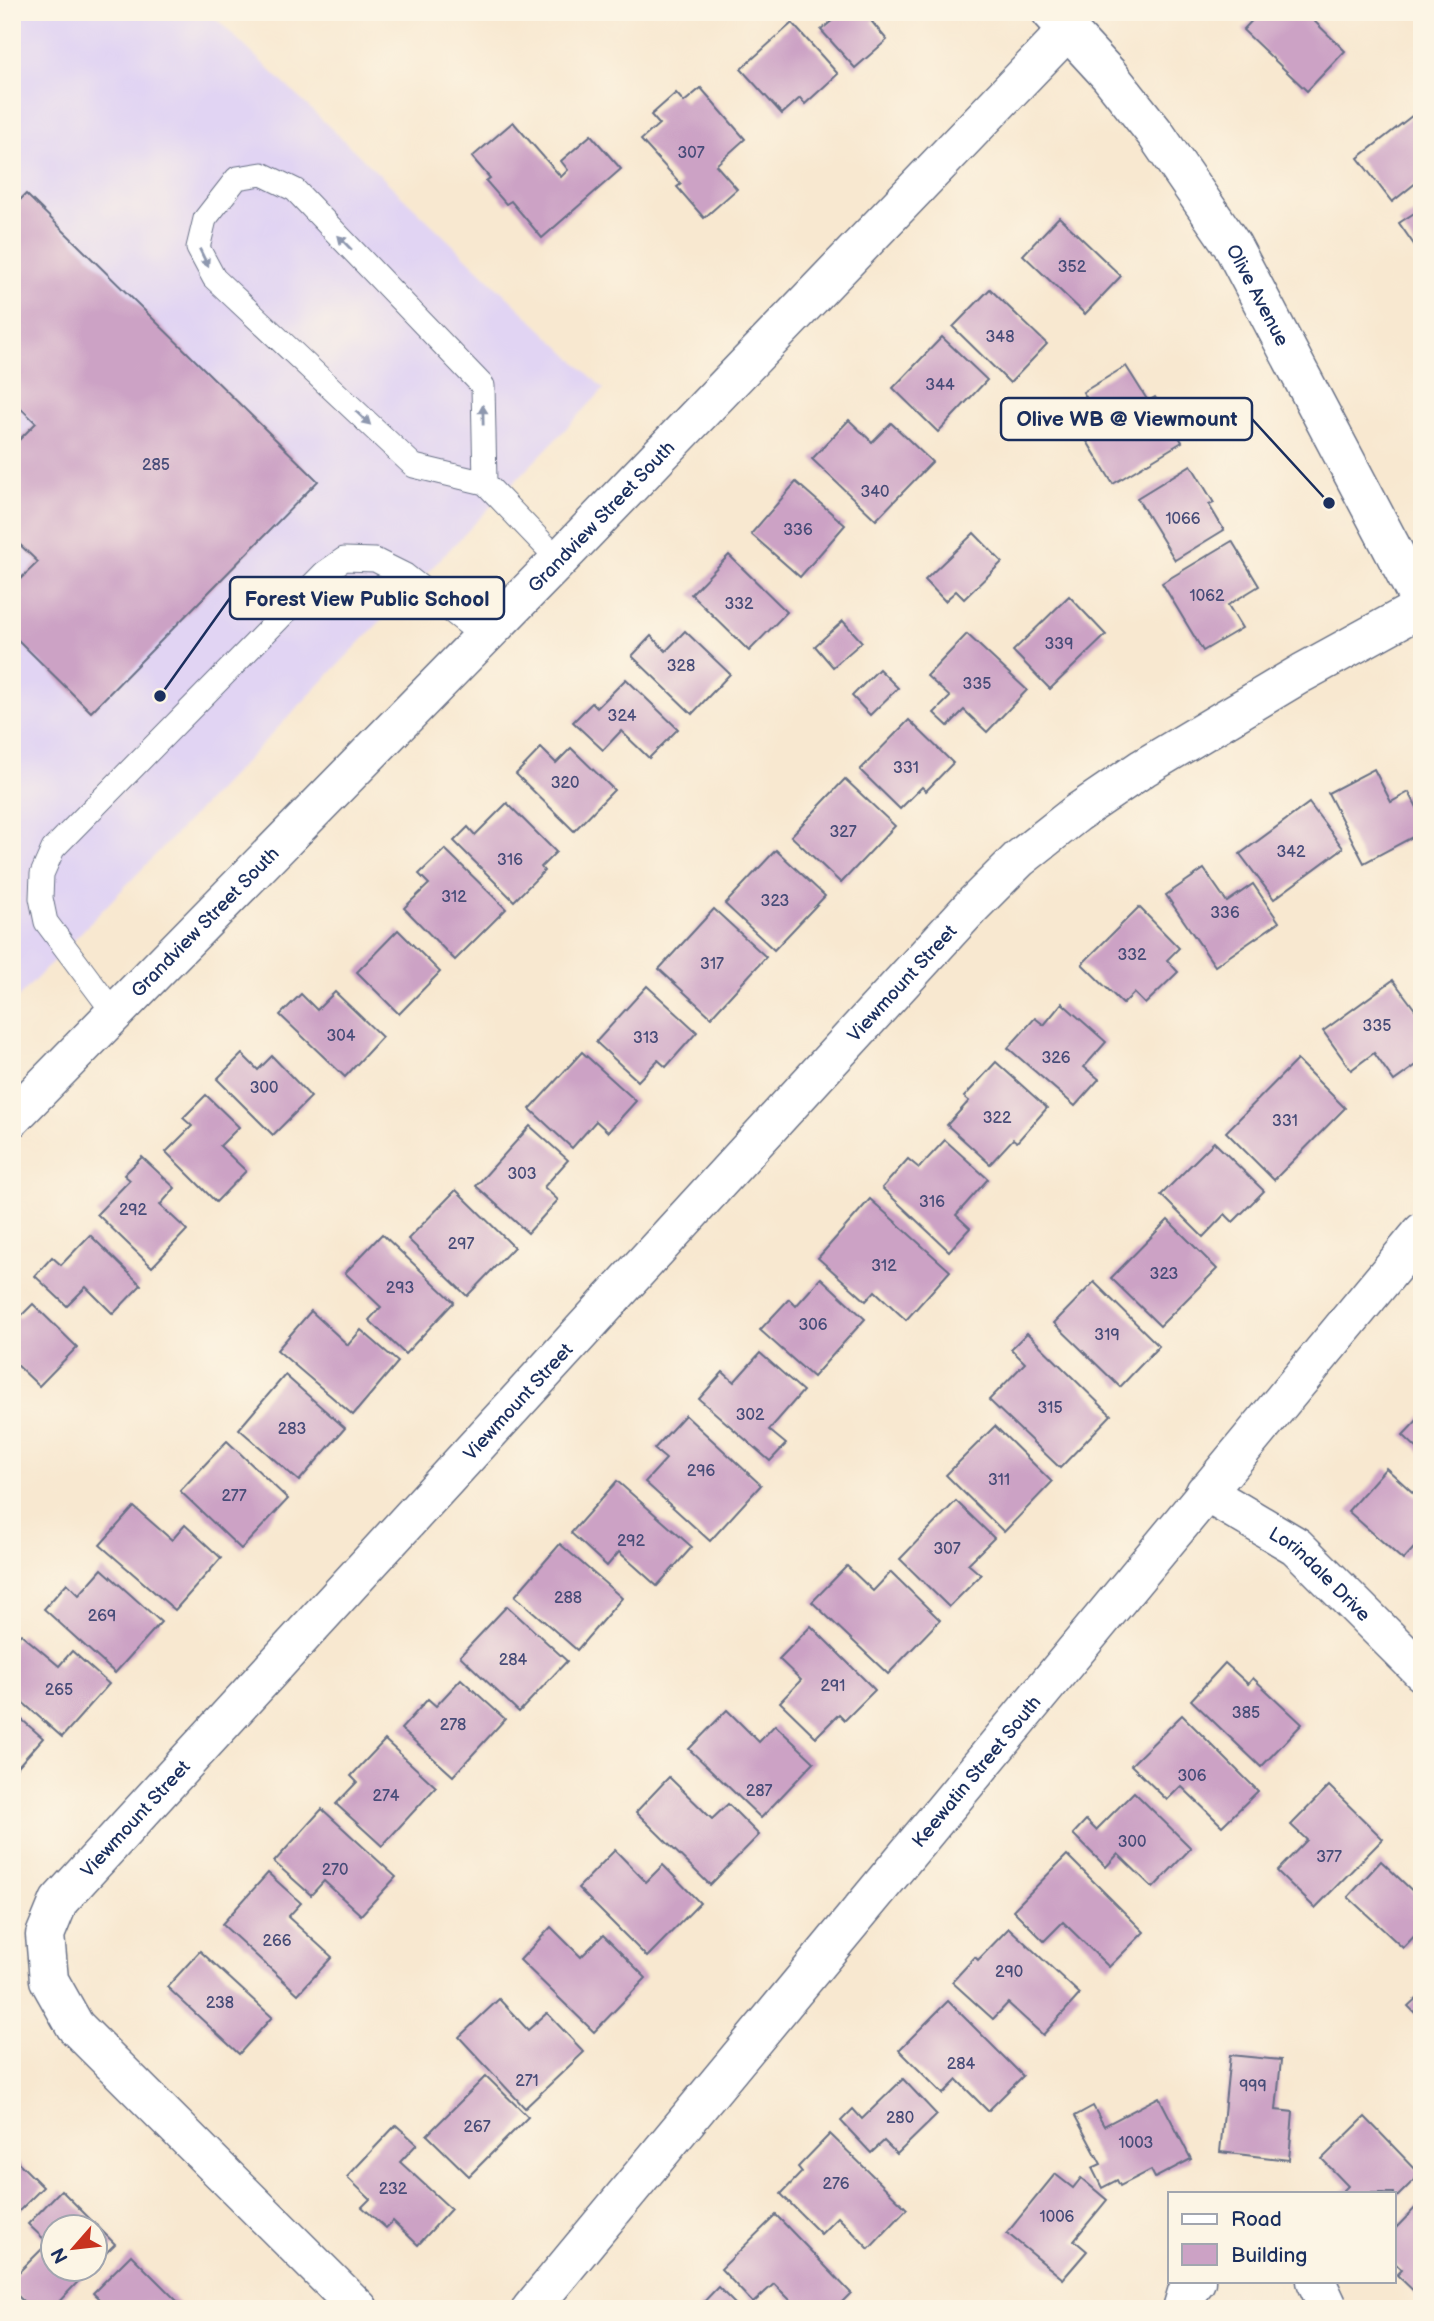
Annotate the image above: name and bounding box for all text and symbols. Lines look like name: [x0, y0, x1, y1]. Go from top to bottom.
house number: 307: [677, 144, 705, 163]
one-way arrow: [337, 234, 354, 251]
street label: Olive Avenue: [1221, 241, 1293, 350]
one-way arrow: [198, 248, 210, 268]
house number: 352: [1058, 258, 1087, 277]
house number: 348: [986, 328, 1014, 347]
house number: 344: [925, 376, 955, 395]
callout: Olive WB @ Viewmount: [1001, 398, 1252, 440]
one-way arrow: [478, 404, 489, 426]
text: Olive WB @ Viewmount: [1016, 407, 1238, 432]
one-way arrow: [354, 410, 371, 426]
street label: Grandview Street South: [524, 437, 680, 598]
house number: 285: [142, 456, 170, 475]
house number: 340: [860, 483, 890, 502]
house number: 1066: [1165, 510, 1201, 529]
house number: 336: [783, 521, 813, 540]
callout: Forest View Public School: [230, 577, 504, 619]
text: Forest View Public School: [244, 587, 490, 612]
house number: 1062: [1190, 587, 1225, 606]
house number: 332: [724, 595, 754, 614]
house number: 339: [1045, 635, 1073, 654]
house number: 328: [667, 657, 695, 676]
house number: 335: [963, 675, 991, 694]
house number: 324: [608, 707, 637, 726]
house number: 331: [893, 759, 919, 778]
house number: 320: [551, 774, 579, 793]
house number: 327: [829, 823, 857, 842]
street label: Grandview Street South: [127, 843, 284, 1003]
house number: 342: [1276, 843, 1306, 862]
house number: 316: [497, 851, 523, 870]
house number: 312: [441, 888, 467, 907]
house number: 323: [761, 892, 790, 911]
house number: 336: [1210, 904, 1240, 923]
street label: Viewmount Street: [843, 920, 962, 1047]
house number: 332: [1117, 946, 1147, 965]
house number: 317: [700, 955, 724, 974]
house number: 335: [1363, 1017, 1391, 1036]
house number: 304: [326, 1027, 356, 1046]
house number: 313: [633, 1029, 659, 1048]
house number: 326: [1041, 1049, 1071, 1068]
house number: 300: [250, 1079, 278, 1098]
house number: 322: [983, 1109, 1012, 1128]
house number: 331: [1272, 1112, 1298, 1131]
house number: 303: [507, 1165, 537, 1184]
house number: 316: [919, 1193, 945, 1212]
house number: 292: [119, 1201, 148, 1220]
house number: 297: [448, 1235, 474, 1254]
house number: 312: [871, 1257, 897, 1276]
house number: 323: [1150, 1265, 1179, 1284]
house number: 293: [386, 1279, 414, 1298]
house number: 306: [798, 1316, 828, 1335]
house number: 319: [1094, 1326, 1120, 1345]
street label: Viewmount Street: [459, 1339, 578, 1466]
house number: 315: [1037, 1399, 1063, 1418]
house number: 302: [736, 1406, 765, 1425]
house number: 283: [278, 1420, 306, 1439]
house number: 296: [687, 1462, 715, 1481]
house number: 311: [988, 1471, 1010, 1490]
house number: 277: [221, 1487, 247, 1506]
street label: Lorindale Drive: [1265, 1523, 1375, 1627]
house number: 292: [617, 1532, 646, 1551]
house number: 307: [933, 1540, 961, 1559]
house number: 288: [554, 1589, 582, 1608]
house number: 269: [88, 1607, 116, 1626]
house number: 284: [499, 1651, 528, 1670]
house number: 291: [821, 1677, 845, 1696]
house number: 265: [45, 1681, 73, 1700]
street label: Keewatin Street South: [908, 1692, 1046, 1853]
house number: 385: [1232, 1704, 1260, 1723]
house number: 278: [440, 1716, 466, 1735]
street label: Viewmount Street: [77, 1756, 196, 1883]
house number: 306: [1177, 1767, 1207, 1786]
house number: 287: [746, 1782, 772, 1801]
house number: 274: [372, 1787, 400, 1806]
house number: 300: [1118, 1833, 1146, 1852]
house number: 377: [1316, 1848, 1342, 1867]
house number: 270: [322, 1861, 348, 1880]
house number: 266: [263, 1932, 292, 1951]
house number: 290: [995, 1963, 1023, 1982]
house number: 238: [206, 1994, 234, 2013]
house number: 284: [947, 2055, 976, 2074]
house number: 271: [515, 2072, 539, 2091]
house number: 999: [1239, 2077, 1267, 2096]
house number: 280: [886, 2109, 914, 2128]
house number: 267: [463, 2118, 491, 2137]
house number: 1003: [1119, 2134, 1154, 2153]
house number: 276: [822, 2175, 850, 2194]
house number: 232: [379, 2180, 408, 2199]
legend: [1168, 2192, 1396, 2282]
text: Road: [1231, 2207, 1282, 2232]
house number: 1006: [1040, 2208, 1075, 2227]
north arrow: [38, 2212, 108, 2282]
text: Building: [1231, 2243, 1307, 2268]
text: N: [47, 2244, 74, 2267]

